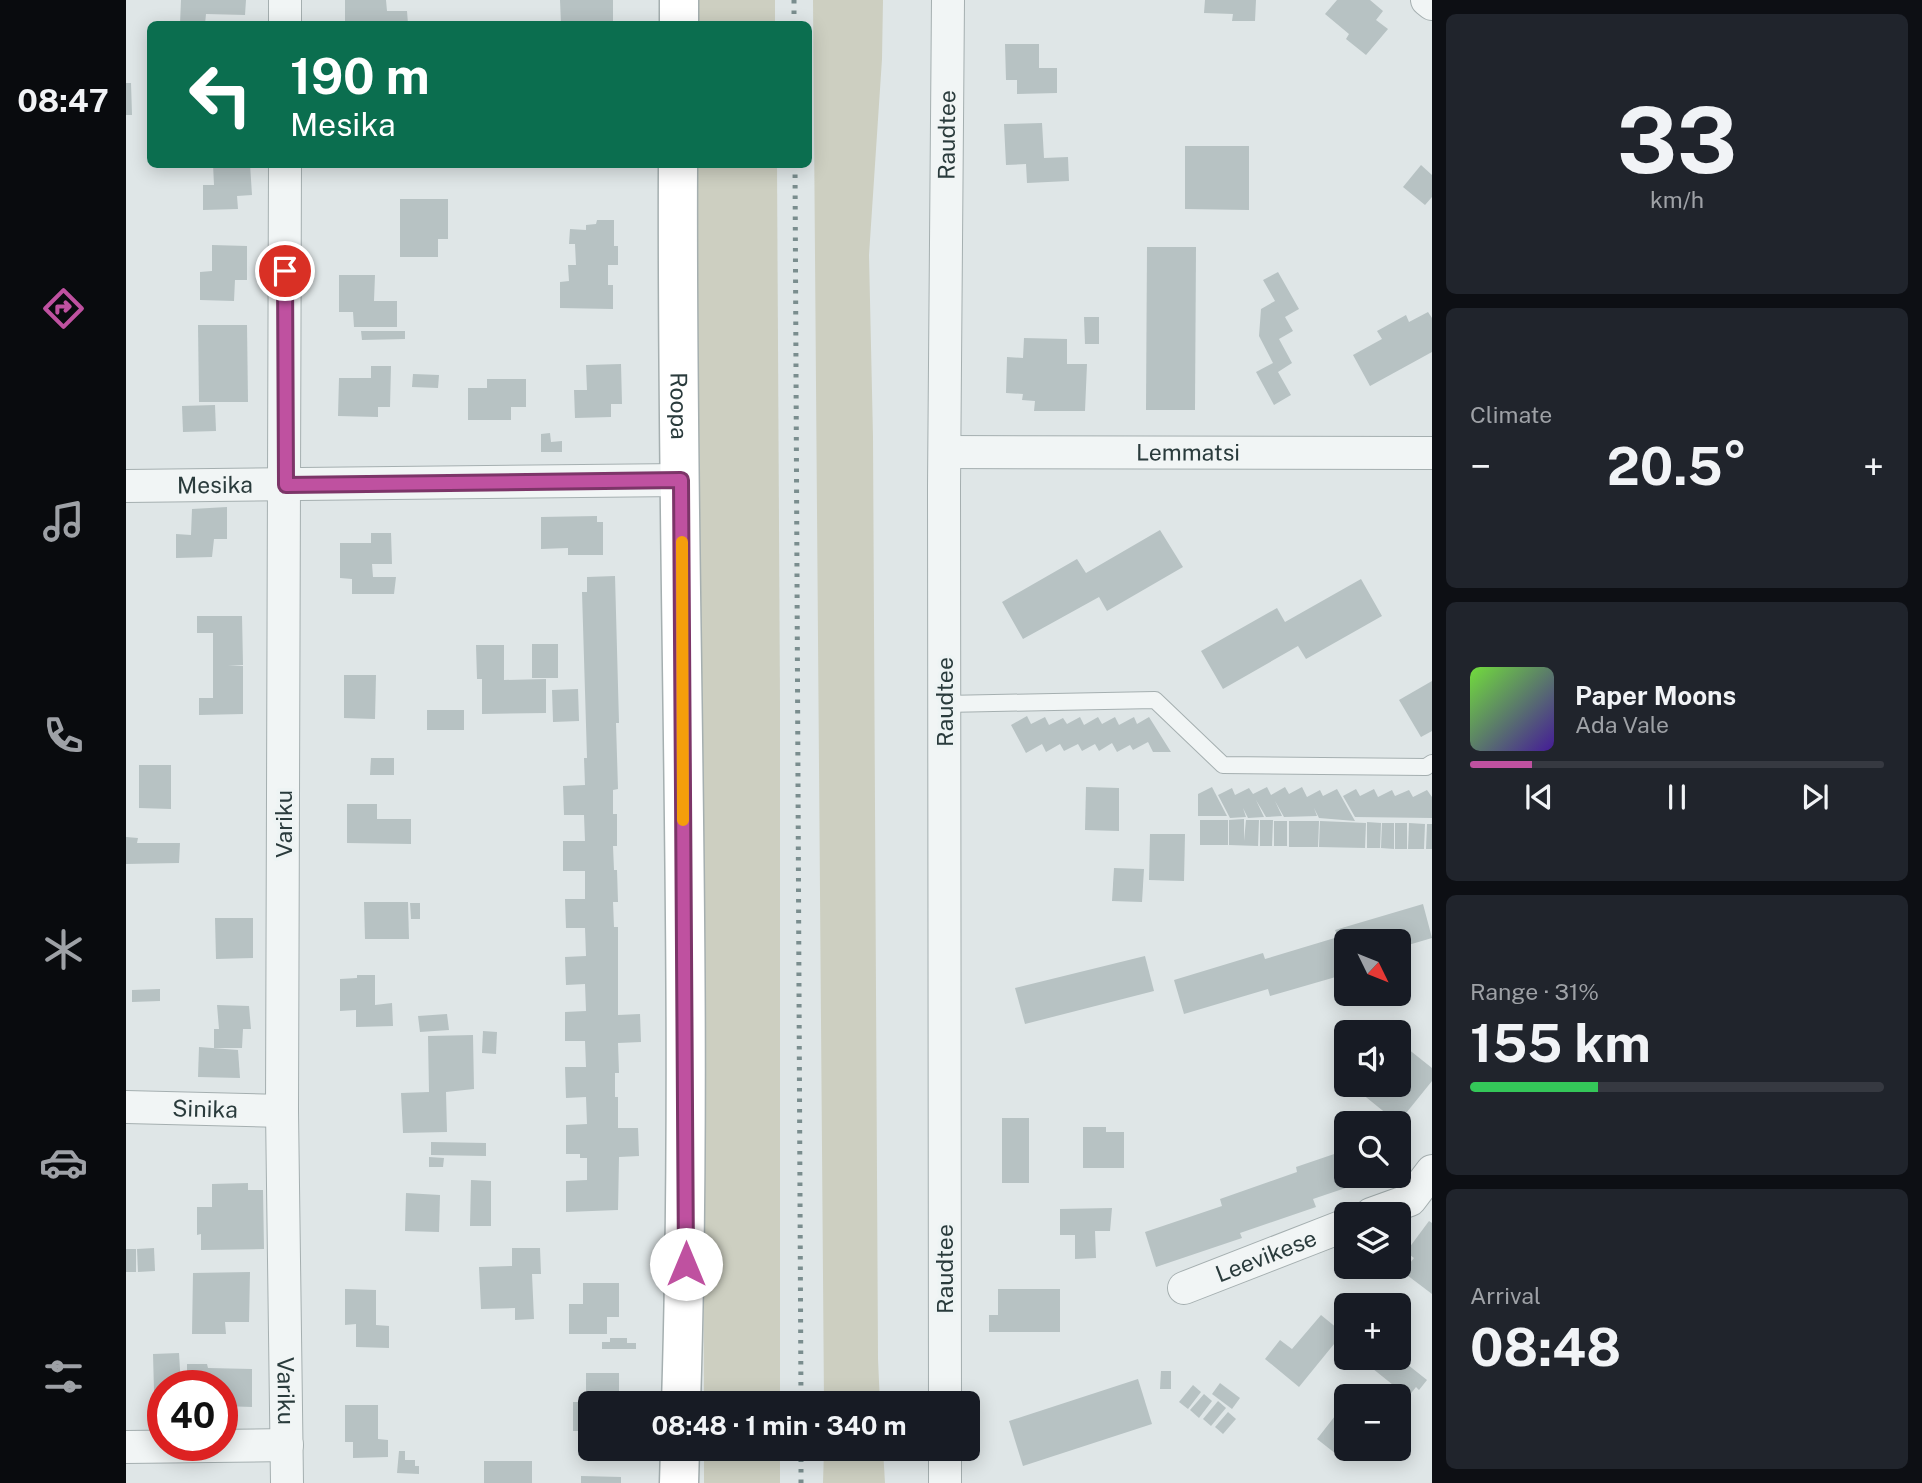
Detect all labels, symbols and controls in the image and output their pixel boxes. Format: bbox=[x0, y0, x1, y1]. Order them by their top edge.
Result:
text: 190 m bbox=[290, 47, 430, 105]
icon: left bbox=[175, 49, 266, 140]
text: 08:47 bbox=[17, 82, 109, 119]
text: 33 bbox=[1617, 87, 1737, 193]
street label: Raudtee bbox=[933, 90, 960, 180]
text: Mesika bbox=[290, 106, 396, 143]
text: km/h bbox=[1650, 186, 1704, 213]
pin bbox=[255, 241, 315, 301]
icon: arrive bbox=[266, 252, 304, 290]
icon: directions bbox=[39, 284, 88, 333]
street label: Roopa bbox=[665, 372, 693, 440]
text: Climate bbox=[1470, 401, 1552, 428]
text: 20.5° bbox=[1607, 436, 1747, 497]
street label: Lemmatsi bbox=[1136, 438, 1240, 466]
text: − bbox=[1470, 444, 1491, 489]
text: + bbox=[1863, 444, 1884, 489]
street label: Mesika bbox=[177, 471, 253, 498]
icon: music bbox=[39, 497, 88, 546]
street label: Raudtee bbox=[931, 657, 958, 747]
text: Paper Moons bbox=[1575, 680, 1736, 711]
icon: phone bbox=[39, 711, 88, 760]
text: Ada Vale bbox=[1575, 711, 1669, 738]
icon: previous bbox=[1520, 778, 1558, 816]
icon: pause bbox=[1658, 778, 1696, 816]
icon: next bbox=[1796, 778, 1834, 816]
street label: Variku bbox=[270, 790, 297, 858]
icon: climate bbox=[39, 925, 88, 974]
north arrow bbox=[1334, 929, 1410, 1006]
map controls bbox=[1334, 929, 1411, 1461]
text: Range · 31% bbox=[1470, 978, 1599, 1005]
text: 155 km bbox=[1470, 1013, 1651, 1074]
button: sound bbox=[1334, 1020, 1411, 1097]
street label: Sinika bbox=[172, 1094, 238, 1123]
button: search bbox=[1334, 1111, 1411, 1188]
icon: car bbox=[39, 1138, 88, 1187]
button: layers bbox=[1334, 1202, 1411, 1279]
street label: Raudtee bbox=[931, 1224, 958, 1314]
street label: Leevikese bbox=[1211, 1224, 1320, 1287]
position arrow bbox=[649, 1227, 723, 1301]
text: Arrival bbox=[1470, 1282, 1541, 1309]
button: + bbox=[1334, 1293, 1411, 1370]
text: 08:48 bbox=[1470, 1317, 1621, 1378]
icon: filters bbox=[39, 1352, 88, 1401]
street label: Variku bbox=[272, 1357, 300, 1425]
speed limit sign: 40 bbox=[147, 1370, 238, 1461]
button: − bbox=[1334, 1384, 1411, 1461]
text: 08:48 · 1 min · 340 m bbox=[651, 1410, 907, 1441]

